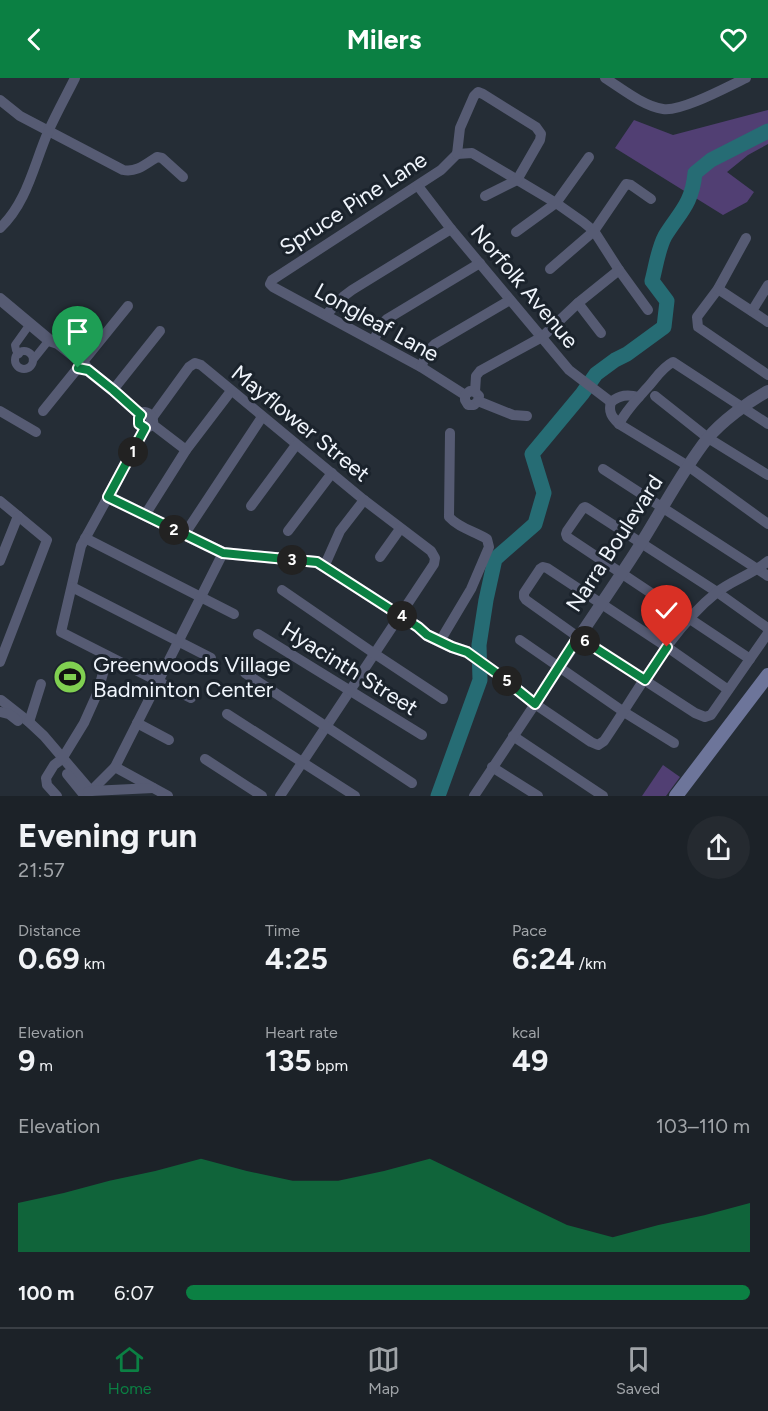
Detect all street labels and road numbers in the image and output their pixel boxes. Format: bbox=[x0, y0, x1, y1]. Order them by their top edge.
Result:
street label: Spruce Pine Lane bbox=[275, 146, 432, 261]
street label: Norfolk Avenue bbox=[465, 219, 584, 354]
street label: Longleaf Lane bbox=[310, 277, 444, 368]
street label: Mayflower Street bbox=[226, 359, 375, 487]
street label: Narra Boulevard bbox=[560, 470, 669, 617]
street label: Hyacinth Street bbox=[276, 616, 423, 721]

